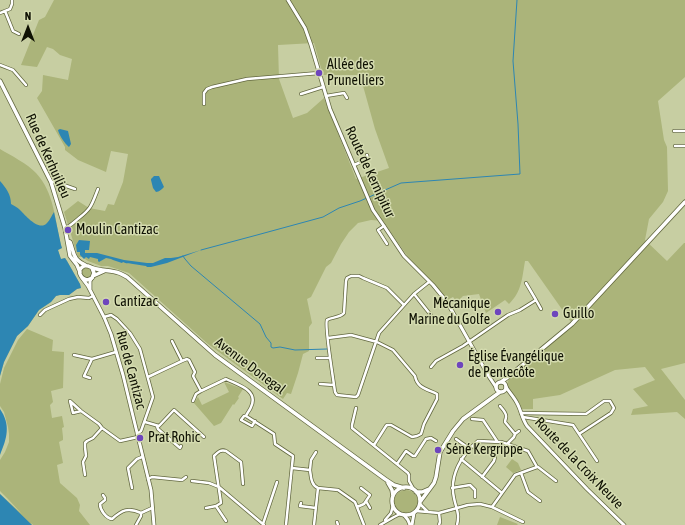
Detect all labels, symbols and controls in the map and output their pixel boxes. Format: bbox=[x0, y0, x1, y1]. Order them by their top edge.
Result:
north arrow bbox=[8, 8, 48, 48]
text: N bbox=[25, 10, 31, 22]
place label: Allée des Prunelliers bbox=[327, 57, 384, 90]
marker: Allée des Prunelliers bbox=[314, 68, 324, 78]
street label: Rue de Kerhuilieu bbox=[22, 111, 74, 201]
street label: Route de Kernipitur bbox=[341, 123, 399, 221]
place label: Moulin Cantizac bbox=[76, 222, 158, 238]
marker: Moulin Cantizac bbox=[63, 225, 73, 235]
place label: Cantizac bbox=[114, 294, 158, 310]
place label: Mécanique Marine du Golfe bbox=[408, 296, 490, 328]
marker: Cantizac bbox=[101, 297, 111, 307]
place label: Guillo bbox=[563, 306, 594, 322]
marker: Mécanique Marine du Golfe bbox=[493, 307, 503, 317]
marker: Guillo bbox=[550, 309, 560, 319]
street label: Rue de Cantizac bbox=[112, 329, 150, 411]
street label: Avenue Donegal bbox=[211, 334, 289, 398]
place label: Église Évangélique de Pentecôte bbox=[468, 349, 564, 382]
marker: Église Évangélique de Pentecôte bbox=[455, 360, 465, 370]
street label: Route de la Croix Neuve bbox=[531, 414, 627, 512]
place label: Prat Rohic bbox=[148, 430, 200, 446]
marker: Prat Rohic bbox=[135, 433, 145, 443]
place label: Séné Kergrippe bbox=[446, 442, 523, 458]
marker: Séné Kergrippe bbox=[433, 445, 443, 455]

